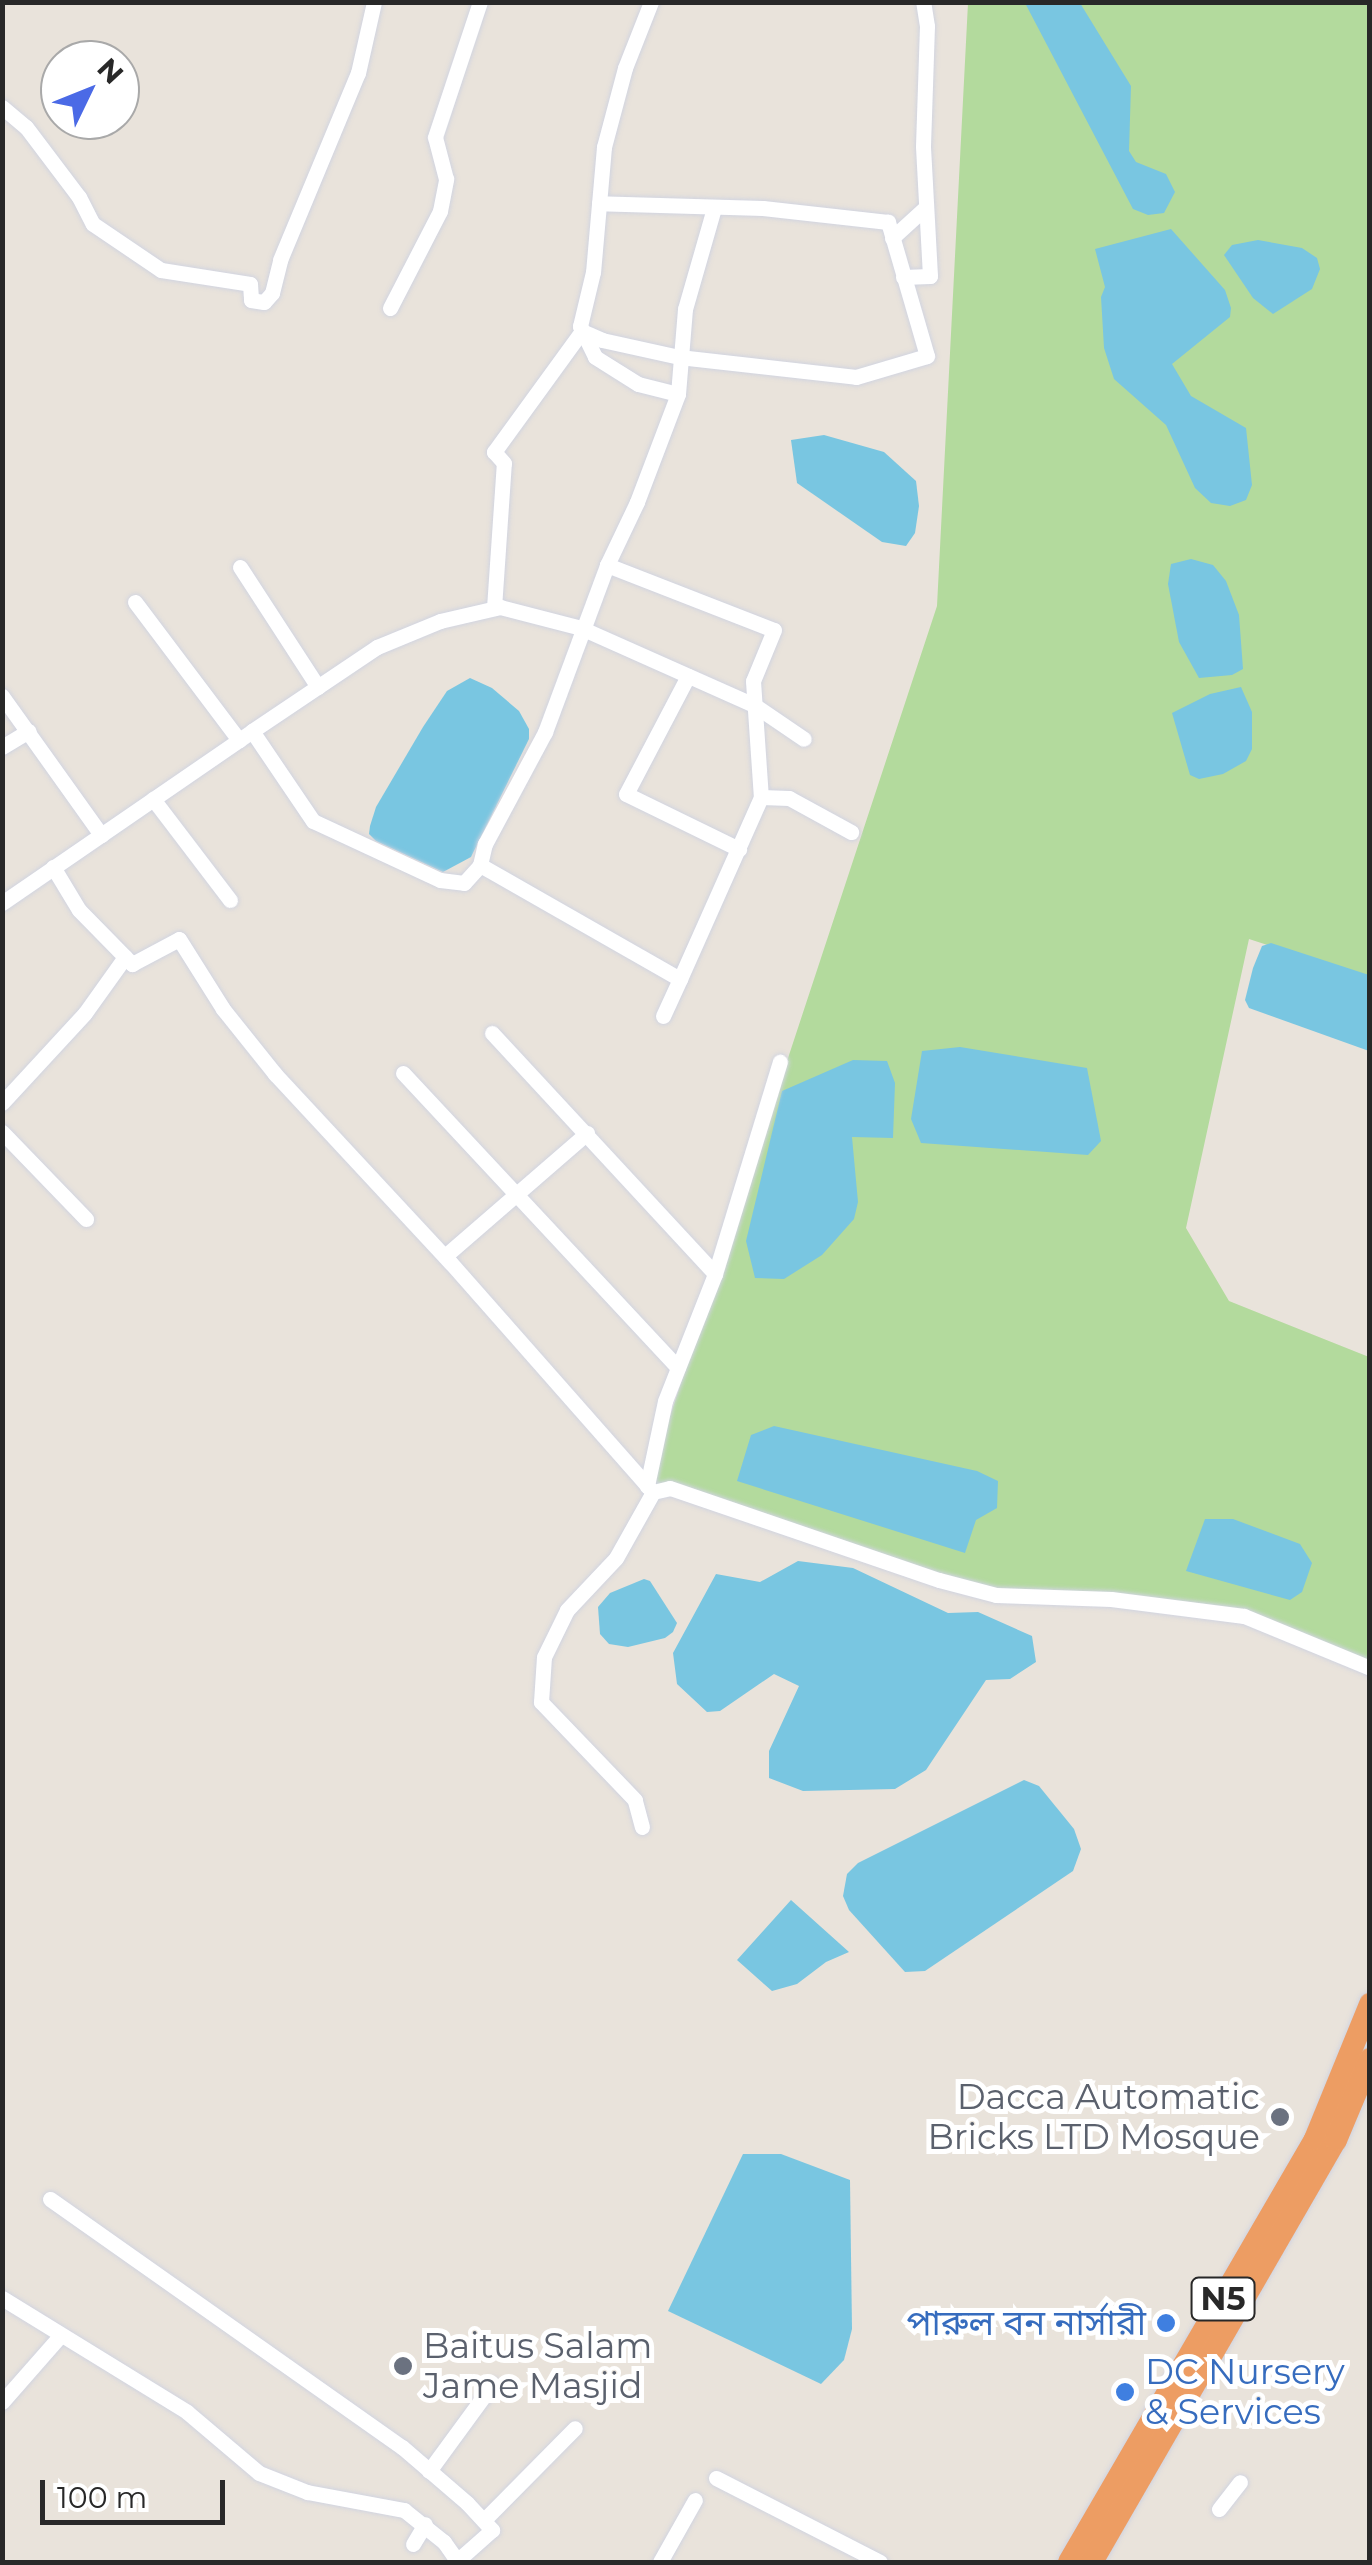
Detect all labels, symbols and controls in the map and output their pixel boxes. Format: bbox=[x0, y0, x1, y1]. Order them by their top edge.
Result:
north arrow bbox=[40, 40, 140, 140]
text: N bbox=[90, 51, 131, 91]
place label: Dacca Automatic Bricks LTD Mosque bbox=[927, 2076, 1260, 2158]
marker: Dacca Automatic Bricks LTD Mosque bbox=[1269, 2106, 1291, 2128]
road number: N5 bbox=[1190, 2272, 1256, 2326]
place label: পারুল বন নার্সারী bbox=[906, 2302, 1146, 2344]
marker: পারুল বন নার্সারী bbox=[1155, 2312, 1177, 2334]
place label: Baitus Salam Jame Masjid bbox=[423, 2325, 653, 2407]
place label: DC Nursery & Services bbox=[1145, 2351, 1345, 2433]
marker: Baitus Salam Jame Masjid bbox=[392, 2355, 414, 2377]
marker: DC Nursery & Services bbox=[1114, 2381, 1136, 2403]
scale bar bbox=[45, 2460, 230, 2522]
text: 100 m bbox=[57, 2479, 147, 2516]

